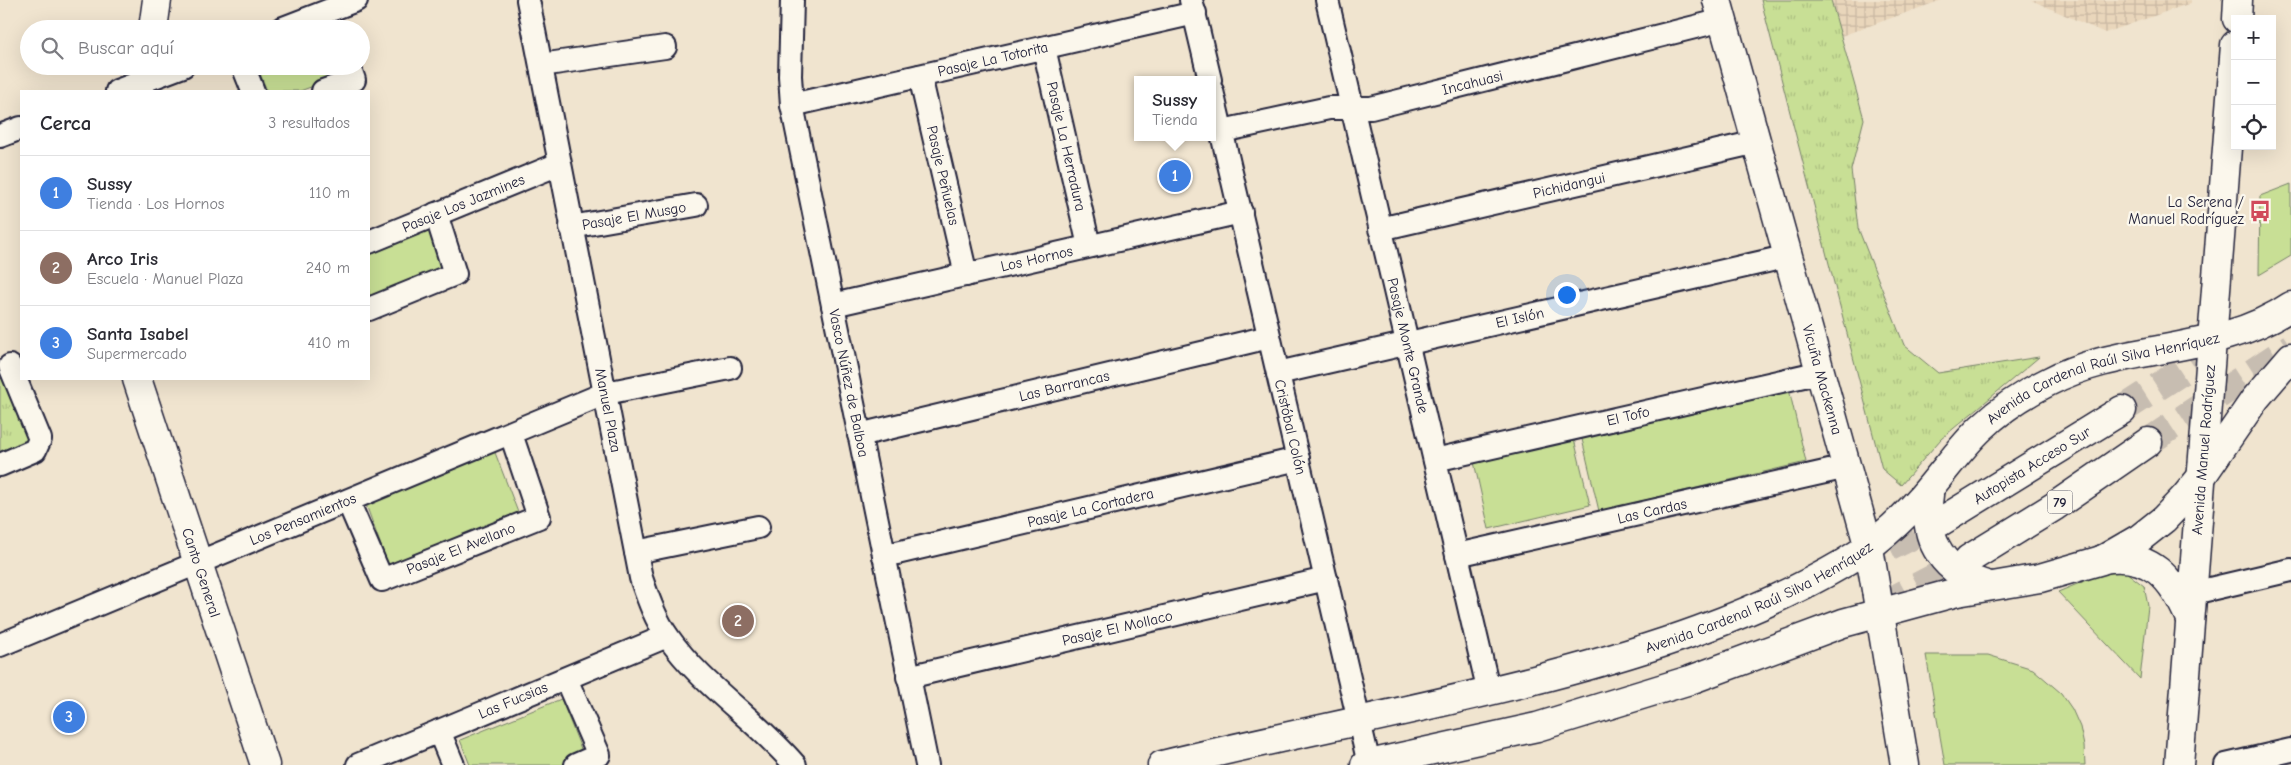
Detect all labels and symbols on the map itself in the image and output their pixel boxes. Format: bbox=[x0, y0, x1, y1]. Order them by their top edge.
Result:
street label: Pasaje La Totorita bbox=[936, 38, 1050, 80]
street label: Incahuasi bbox=[1440, 66, 1505, 99]
street label: Pasaje La Herradura bbox=[1043, 80, 1090, 213]
street label: Pasaje Peñuelas bbox=[923, 124, 963, 227]
pin: 1 bbox=[1159, 157, 1191, 195]
street label: Pichidangui bbox=[1531, 168, 1607, 202]
street label: Pasaje Los Jazmines bbox=[399, 170, 527, 236]
place label: La Serena / Manuel Rodríguez bbox=[2128, 193, 2244, 228]
street label: Pasaje El Musgo bbox=[581, 198, 687, 234]
bus stop icon: La Serena / Manuel Rodríguez bbox=[2247, 198, 2273, 224]
street label: Los Hornos bbox=[999, 242, 1075, 275]
street label: Pasaje Monte Grande bbox=[1383, 276, 1433, 416]
your location bbox=[1554, 282, 1580, 308]
street label: El Islón bbox=[1494, 303, 1546, 332]
street label: Vasco Núñez de Balboa bbox=[825, 307, 873, 459]
street label: Vicuña Mackenna bbox=[1798, 322, 1846, 437]
street label: Avenida Cardenal Raúl Silva Henríquez bbox=[1983, 329, 2222, 428]
street label: Avenida Manuel Rodríguez bbox=[2188, 364, 2219, 536]
street label: Las Barrancas bbox=[1017, 366, 1111, 405]
street label: Manuel Plaza bbox=[591, 367, 625, 454]
street label: Cristóbal Colón bbox=[1271, 377, 1310, 476]
street label: El Tofo bbox=[1605, 402, 1651, 430]
street label: Autopista Acceso Sur bbox=[1970, 423, 2094, 508]
street label: Pasaje La Cortadera bbox=[1025, 484, 1155, 531]
street label: Los Pensamientos bbox=[247, 489, 359, 549]
road number: 79 bbox=[2048, 491, 2072, 514]
street label: Las Cardas bbox=[1616, 494, 1689, 528]
street label: Pasaje El Avellano bbox=[404, 518, 518, 578]
street label: Canto General bbox=[178, 526, 224, 620]
street label: Avenida Cardenal Raúl Silva Henríquez bbox=[1643, 538, 1877, 657]
pin: 2 bbox=[722, 602, 754, 640]
street label: Pasaje El Mollaco bbox=[1060, 606, 1174, 650]
street label: Las Fucsias bbox=[476, 678, 550, 723]
pin: 3 bbox=[53, 698, 85, 736]

